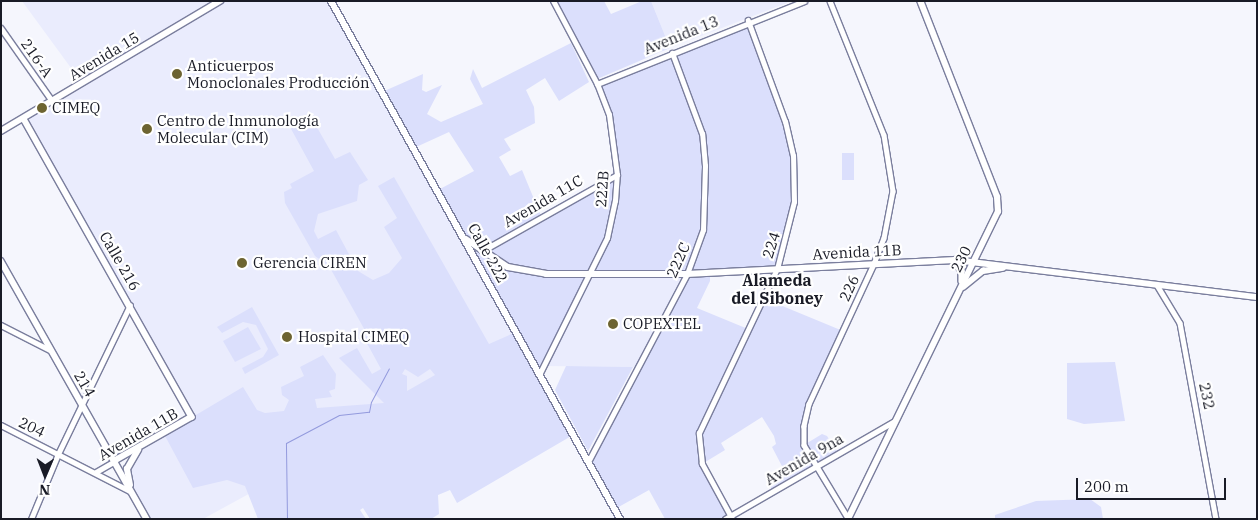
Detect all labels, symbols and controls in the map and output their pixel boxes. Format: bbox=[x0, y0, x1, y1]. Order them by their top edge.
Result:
street label: Avenida 13 bbox=[641, 12, 721, 58]
street label: Avenida 15 bbox=[66, 28, 142, 84]
street label: 216-A bbox=[17, 35, 57, 81]
place label: Anticuerpos Monoclonales Producción bbox=[187, 56, 370, 91]
marker: Anticuerpos Monoclonales Producción bbox=[171, 68, 183, 80]
place label: CIMEQ bbox=[52, 99, 100, 117]
marker: CIMEQ bbox=[36, 102, 48, 114]
place label: Centro de Inmunología Molecular (CIM) bbox=[157, 111, 319, 146]
marker: Centro de Inmunología Molecular (CIM) bbox=[141, 123, 153, 135]
street label: 222B bbox=[592, 170, 612, 208]
street label: Avenida 11C bbox=[500, 171, 586, 231]
street label: Calle 222 bbox=[464, 220, 512, 286]
street label: Calle 216 bbox=[96, 228, 144, 294]
street label: 224 bbox=[758, 229, 784, 261]
street label: 222C bbox=[662, 240, 694, 280]
street label: Avenida 11B bbox=[812, 241, 902, 263]
street label: 230 bbox=[947, 243, 975, 275]
place label: Gerencia CIREN bbox=[253, 254, 367, 272]
marker: Gerencia CIREN bbox=[235, 256, 249, 270]
district label: Alameda del Siboney bbox=[731, 270, 823, 308]
street label: 226 bbox=[835, 272, 863, 304]
place label: COPEXTEL bbox=[623, 315, 701, 333]
marker: COPEXTEL bbox=[607, 318, 619, 330]
place label: Hospital CIMEQ bbox=[298, 328, 409, 346]
marker: Hospital CIMEQ bbox=[280, 330, 294, 344]
street label: 214 bbox=[70, 368, 100, 400]
street label: 232 bbox=[1195, 381, 1219, 411]
street label: Avenida 11B bbox=[95, 404, 181, 464]
street label: 204 bbox=[16, 413, 48, 441]
street label: Avenida 9na bbox=[762, 429, 846, 489]
north arrow bbox=[20, 450, 70, 500]
scale bar bbox=[1078, 468, 1228, 500]
text: 200 m bbox=[1084, 477, 1129, 496]
text: N bbox=[39, 481, 50, 499]

